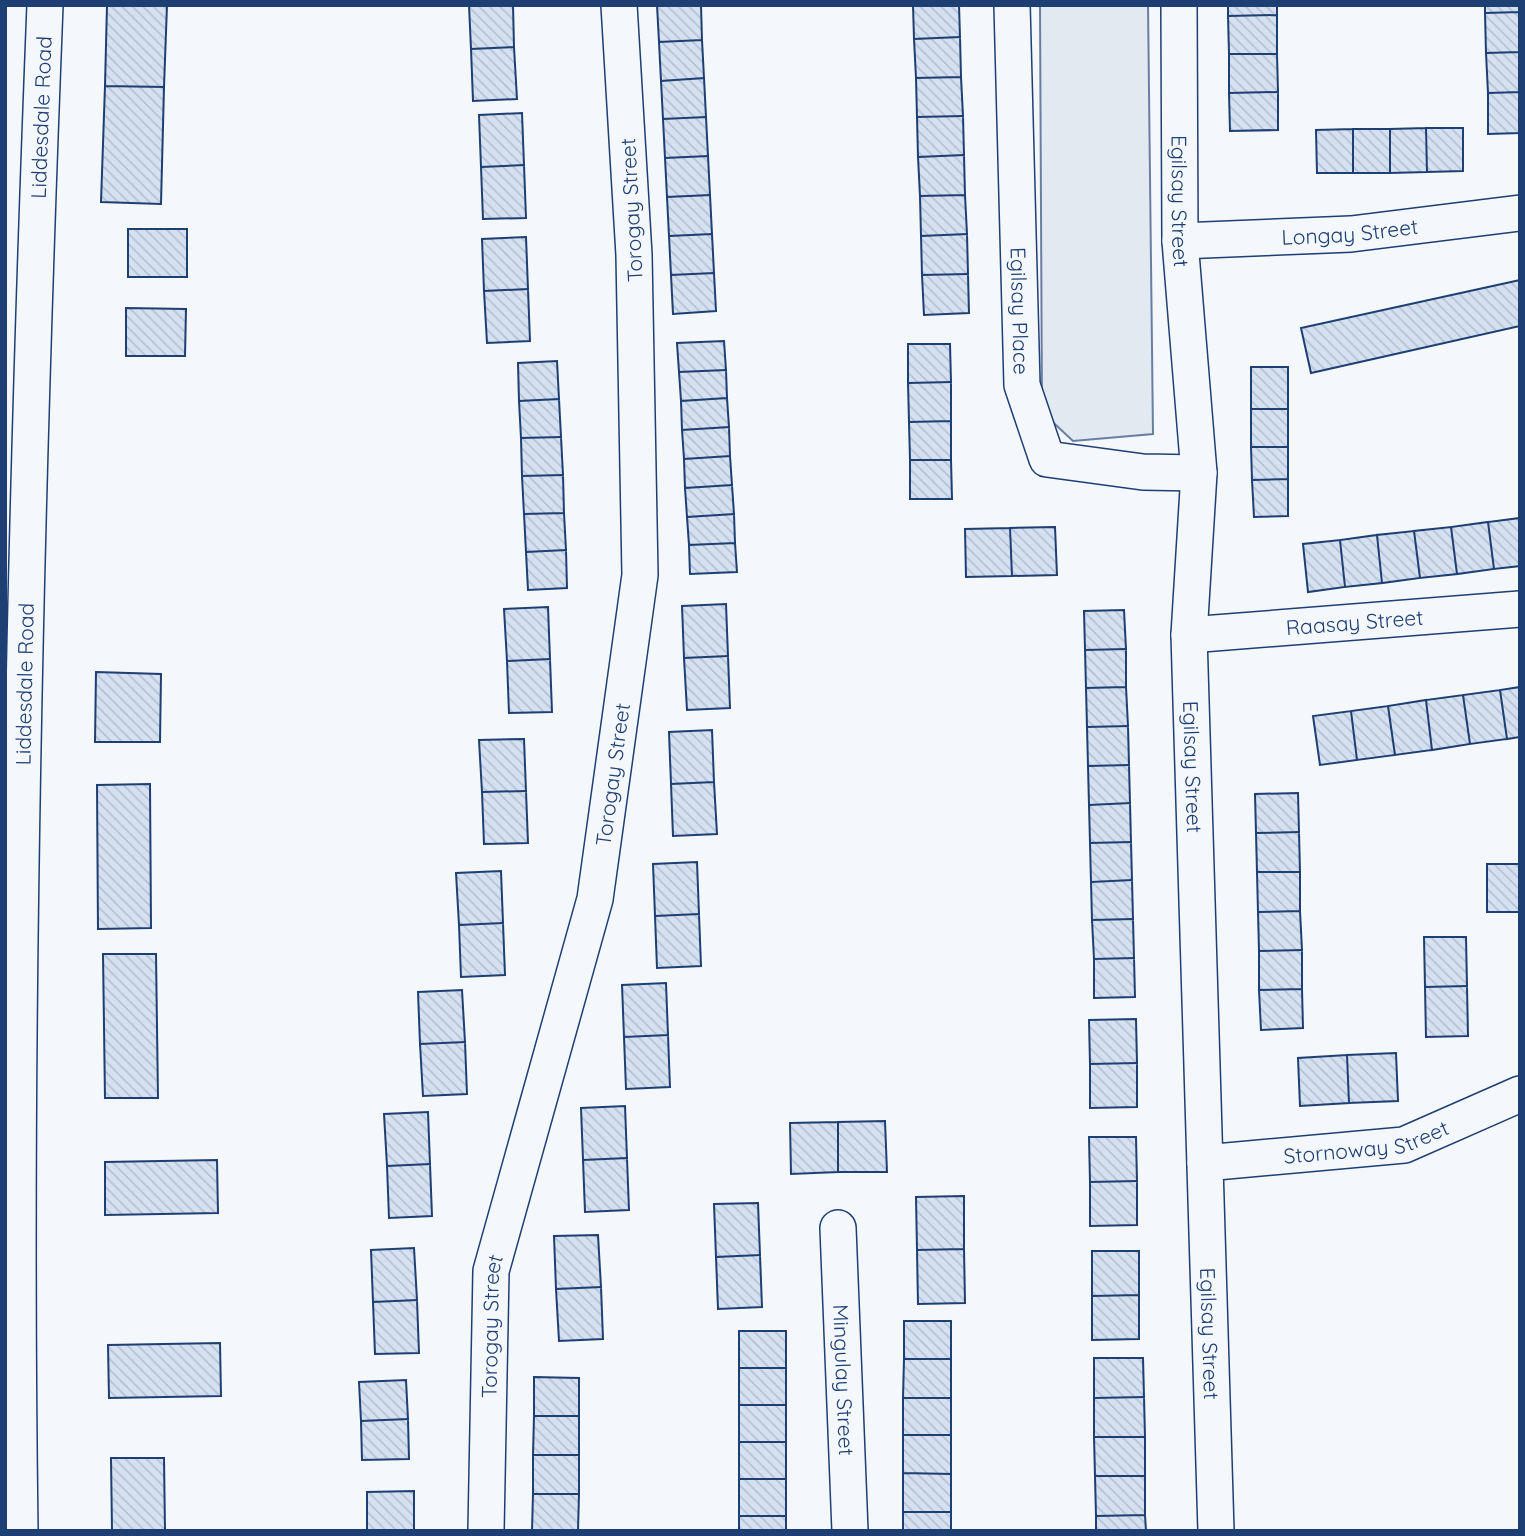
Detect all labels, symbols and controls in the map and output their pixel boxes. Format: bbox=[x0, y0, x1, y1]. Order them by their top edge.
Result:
street label: Liddesdale Road bbox=[25, 35, 57, 199]
street label: Egilsay Street bbox=[1167, 135, 1195, 268]
street label: Torogay Street bbox=[614, 137, 648, 283]
street label: Longay Street bbox=[1281, 213, 1419, 250]
street label: Egilsay Place bbox=[1005, 247, 1035, 375]
street label: Liddesdale Road bbox=[9, 602, 39, 766]
street label: Raasay Street bbox=[1285, 604, 1424, 640]
street label: Egilsay Street bbox=[1178, 700, 1208, 833]
street label: Torogay Street bbox=[590, 701, 635, 848]
street label: Stornoway Street bbox=[1282, 1114, 1453, 1169]
street label: Torogay Street bbox=[476, 1251, 508, 1398]
street label: Egilsay Street bbox=[1195, 1267, 1225, 1400]
street label: Mingulay Street bbox=[828, 1304, 860, 1456]

